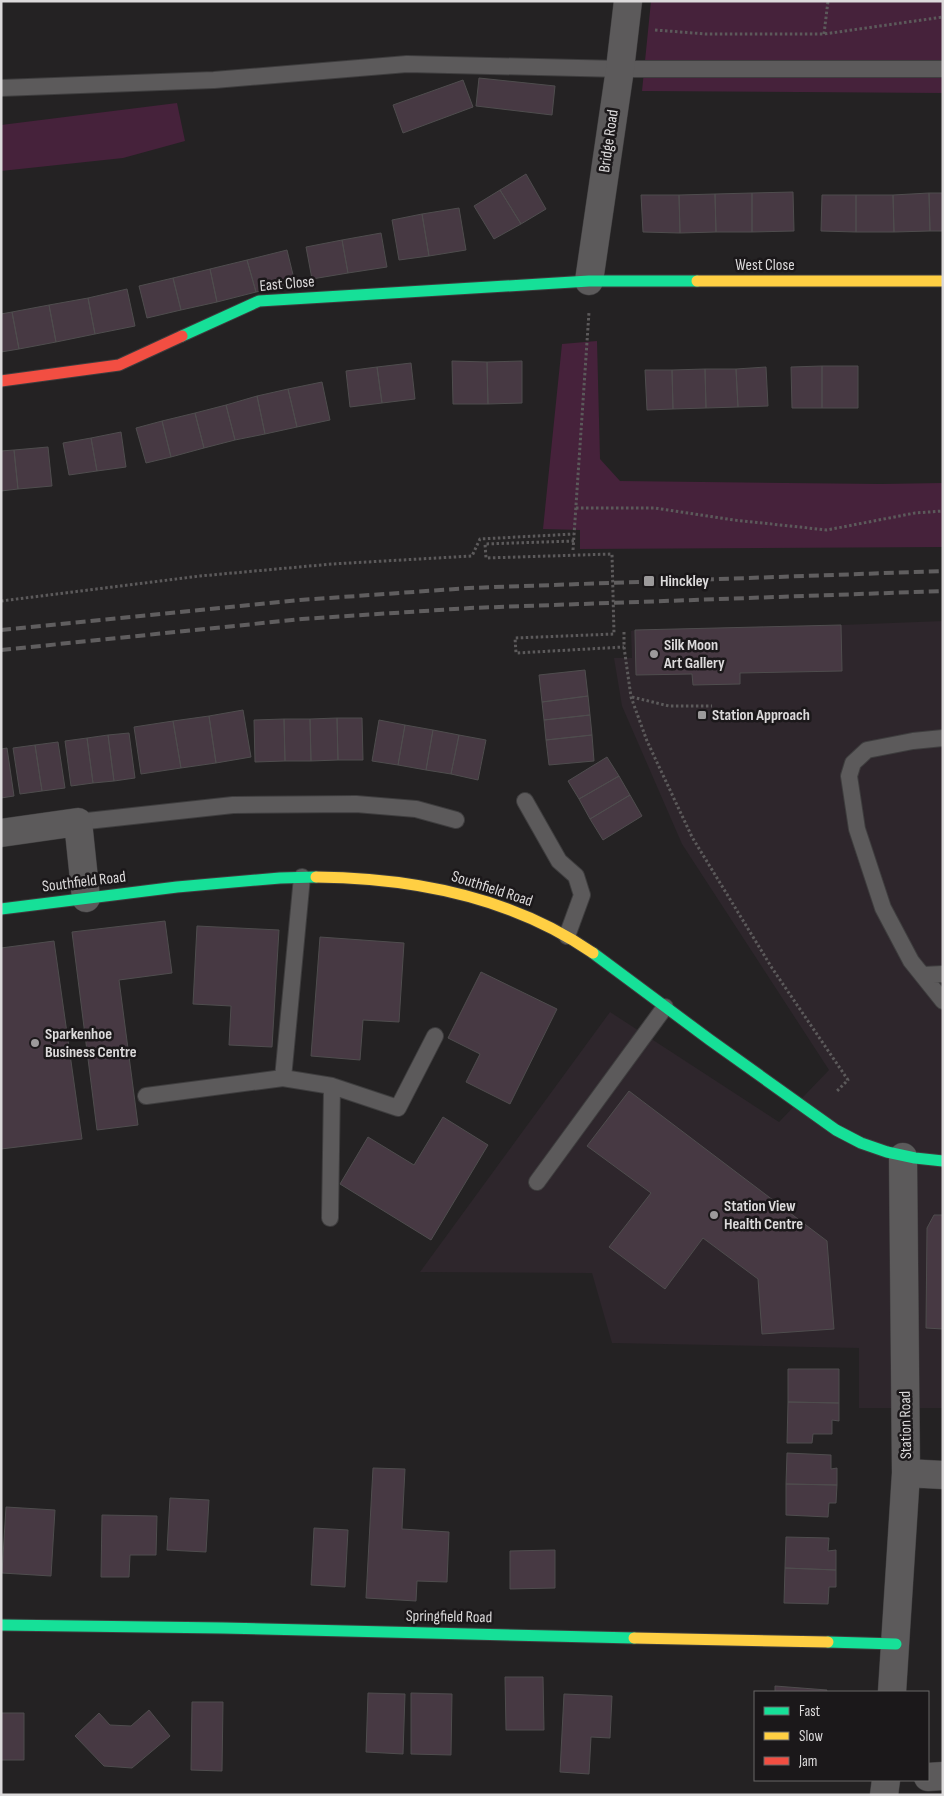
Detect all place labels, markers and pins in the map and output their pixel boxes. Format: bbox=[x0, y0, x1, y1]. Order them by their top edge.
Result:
place label: Hinckley bbox=[660, 572, 709, 591]
marker: Hinckley bbox=[642, 574, 656, 588]
place label: Silk Moon Art Gallery bbox=[663, 636, 725, 673]
marker: Silk Moon Art Gallery bbox=[648, 648, 660, 660]
place label: Station Approach bbox=[712, 706, 810, 725]
marker: Station Approach bbox=[696, 709, 708, 721]
place label: Sparkenhoe Business Centre bbox=[45, 1025, 137, 1062]
marker: Sparkenhoe Business Centre bbox=[29, 1037, 41, 1049]
place label: Station View Health Centre bbox=[724, 1197, 803, 1234]
marker: Station View Health Centre bbox=[708, 1209, 720, 1221]

